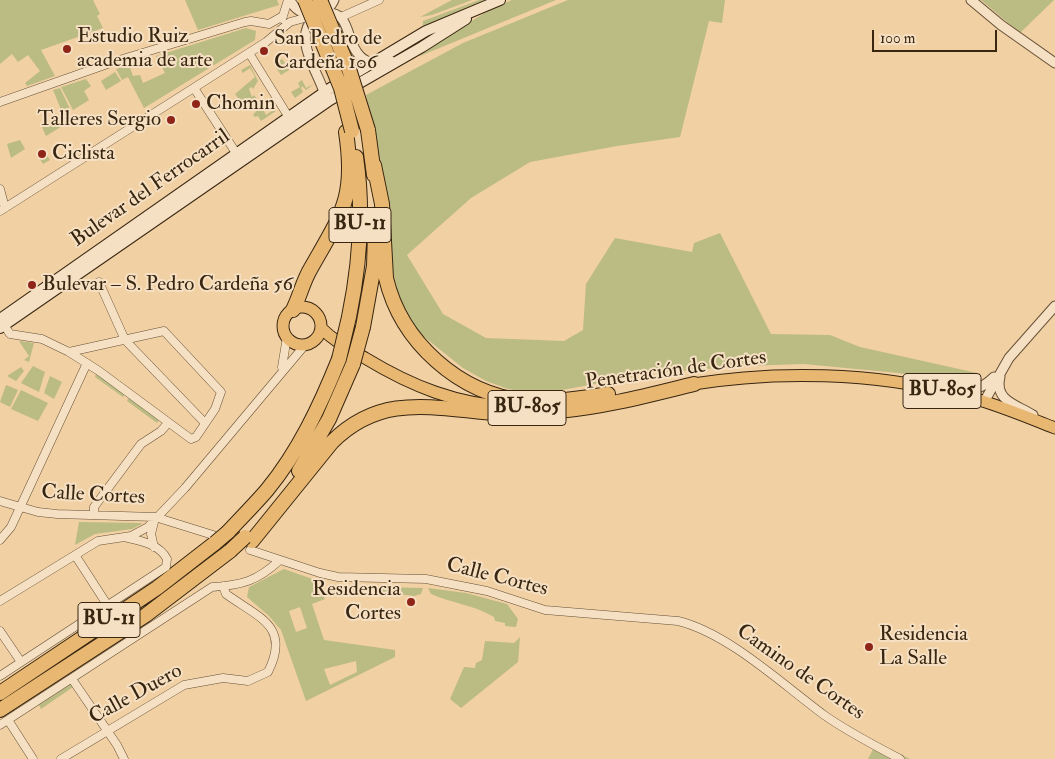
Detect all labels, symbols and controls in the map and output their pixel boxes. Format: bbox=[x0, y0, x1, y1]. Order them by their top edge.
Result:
scale bar bbox=[875, 20, 1000, 52]
place label: Estudio Ruiz academia de arte bbox=[77, 24, 212, 74]
place label: San Pedro de Cardeña 106 bbox=[274, 26, 382, 76]
text: 100 m bbox=[880, 29, 915, 48]
marker: Estudio Ruiz academia de arte bbox=[61, 43, 73, 55]
marker: San Pedro de Cardeña 106 bbox=[258, 45, 270, 57]
place label: Chomin bbox=[206, 91, 275, 117]
marker: Chomin bbox=[190, 98, 202, 110]
place label: Talleres Sergio bbox=[37, 107, 161, 133]
marker: Talleres Sergio bbox=[165, 114, 177, 126]
street label: Bulevar del Ferrocarril bbox=[67, 125, 235, 253]
place label: Ciclista bbox=[52, 141, 115, 167]
marker: Ciclista bbox=[36, 148, 48, 160]
road number: BU-11 bbox=[329, 208, 391, 242]
place label: Bulevar – S. Pedro Cardeña 56 bbox=[42, 272, 293, 298]
marker: Bulevar – S. Pedro Cardeña 56 bbox=[26, 279, 38, 291]
street label: Penetración de Cortes bbox=[584, 346, 768, 396]
road number: BU-805 bbox=[903, 374, 981, 408]
road number: BU-805 bbox=[488, 390, 566, 426]
street label: Calle Cortes bbox=[40, 481, 146, 511]
street label: Calle Cortes bbox=[444, 553, 550, 603]
place label: Residencia Cortes bbox=[312, 577, 401, 627]
marker: Residencia Cortes bbox=[405, 596, 417, 608]
road number: BU-11 bbox=[78, 602, 140, 638]
street label: Camino de Cortes bbox=[731, 619, 869, 727]
place label: Residencia La Salle bbox=[879, 622, 968, 672]
marker: Residencia La Salle bbox=[863, 641, 875, 653]
street label: Calle Duero bbox=[85, 659, 187, 731]

